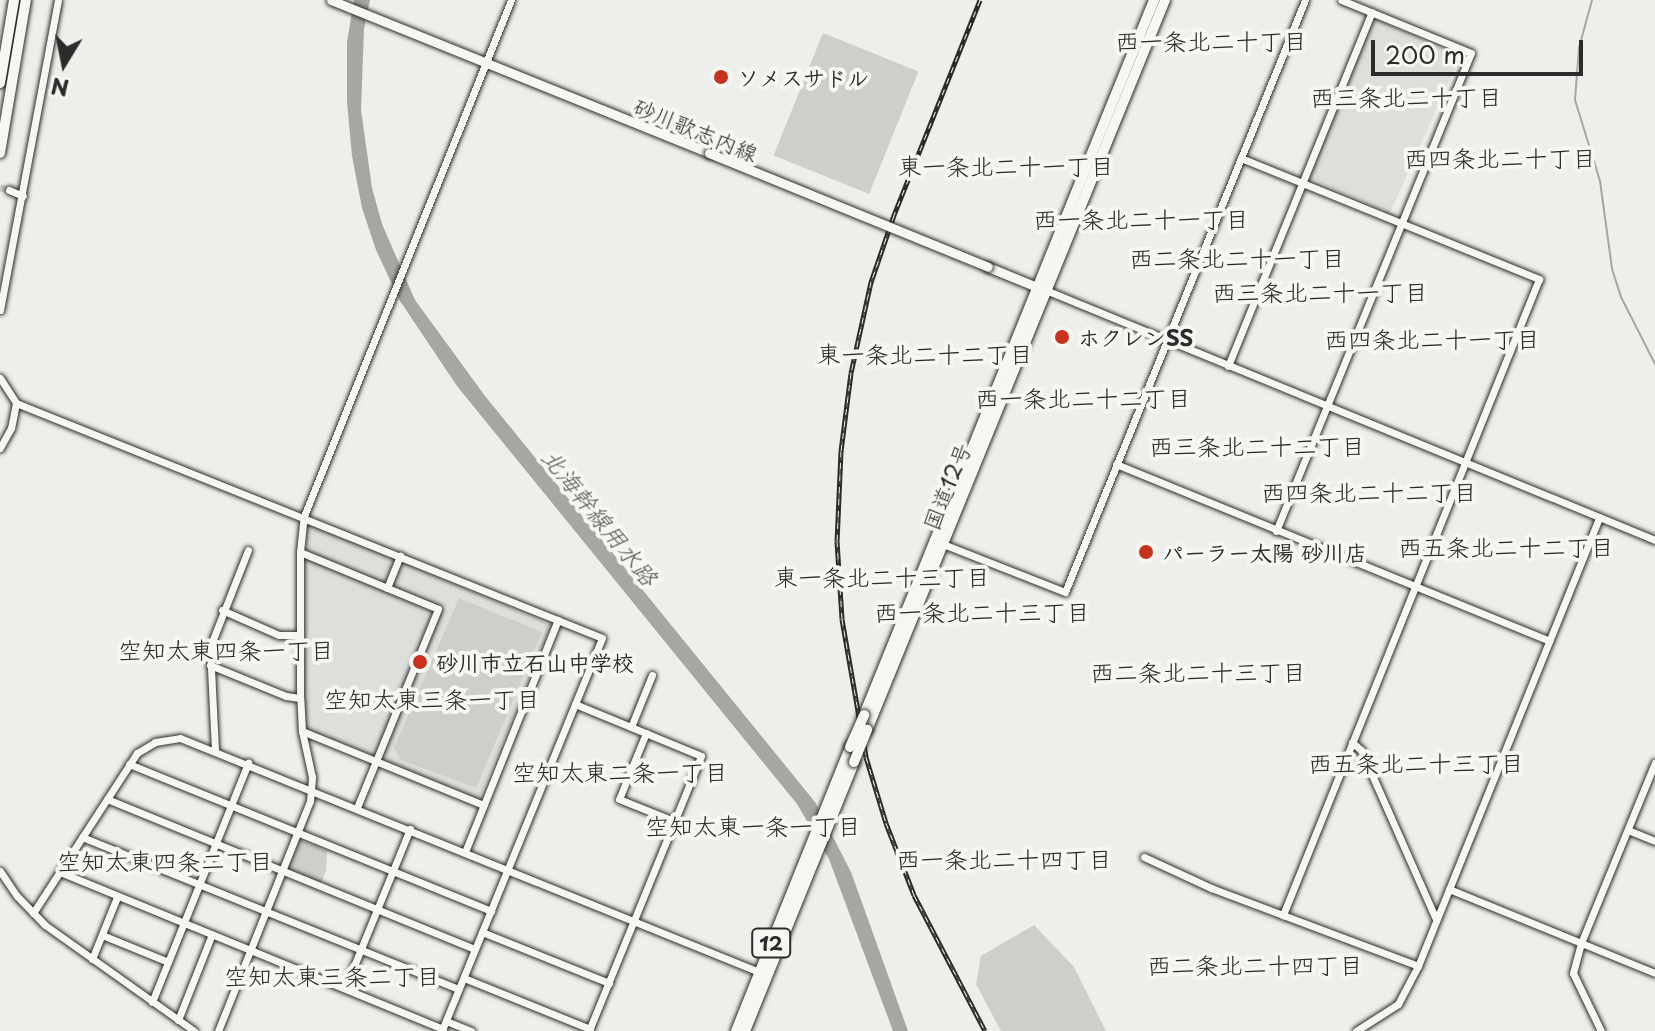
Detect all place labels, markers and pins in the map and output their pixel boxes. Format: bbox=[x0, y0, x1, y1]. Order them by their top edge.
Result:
place label: ソメスサドル bbox=[737, 64, 869, 90]
marker: ソメスサドル bbox=[712, 68, 730, 86]
place label: ホクレンSS bbox=[1078, 324, 1193, 350]
marker: ホクレンSS bbox=[1053, 328, 1071, 346]
place label: パーラー太陽 砂川店 bbox=[1162, 539, 1367, 565]
marker: パーラー太陽 砂川店 bbox=[1137, 543, 1155, 561]
place label: 砂川市立石山中学校 bbox=[436, 649, 634, 675]
marker: 砂川市立石山中学校 bbox=[411, 653, 429, 671]

